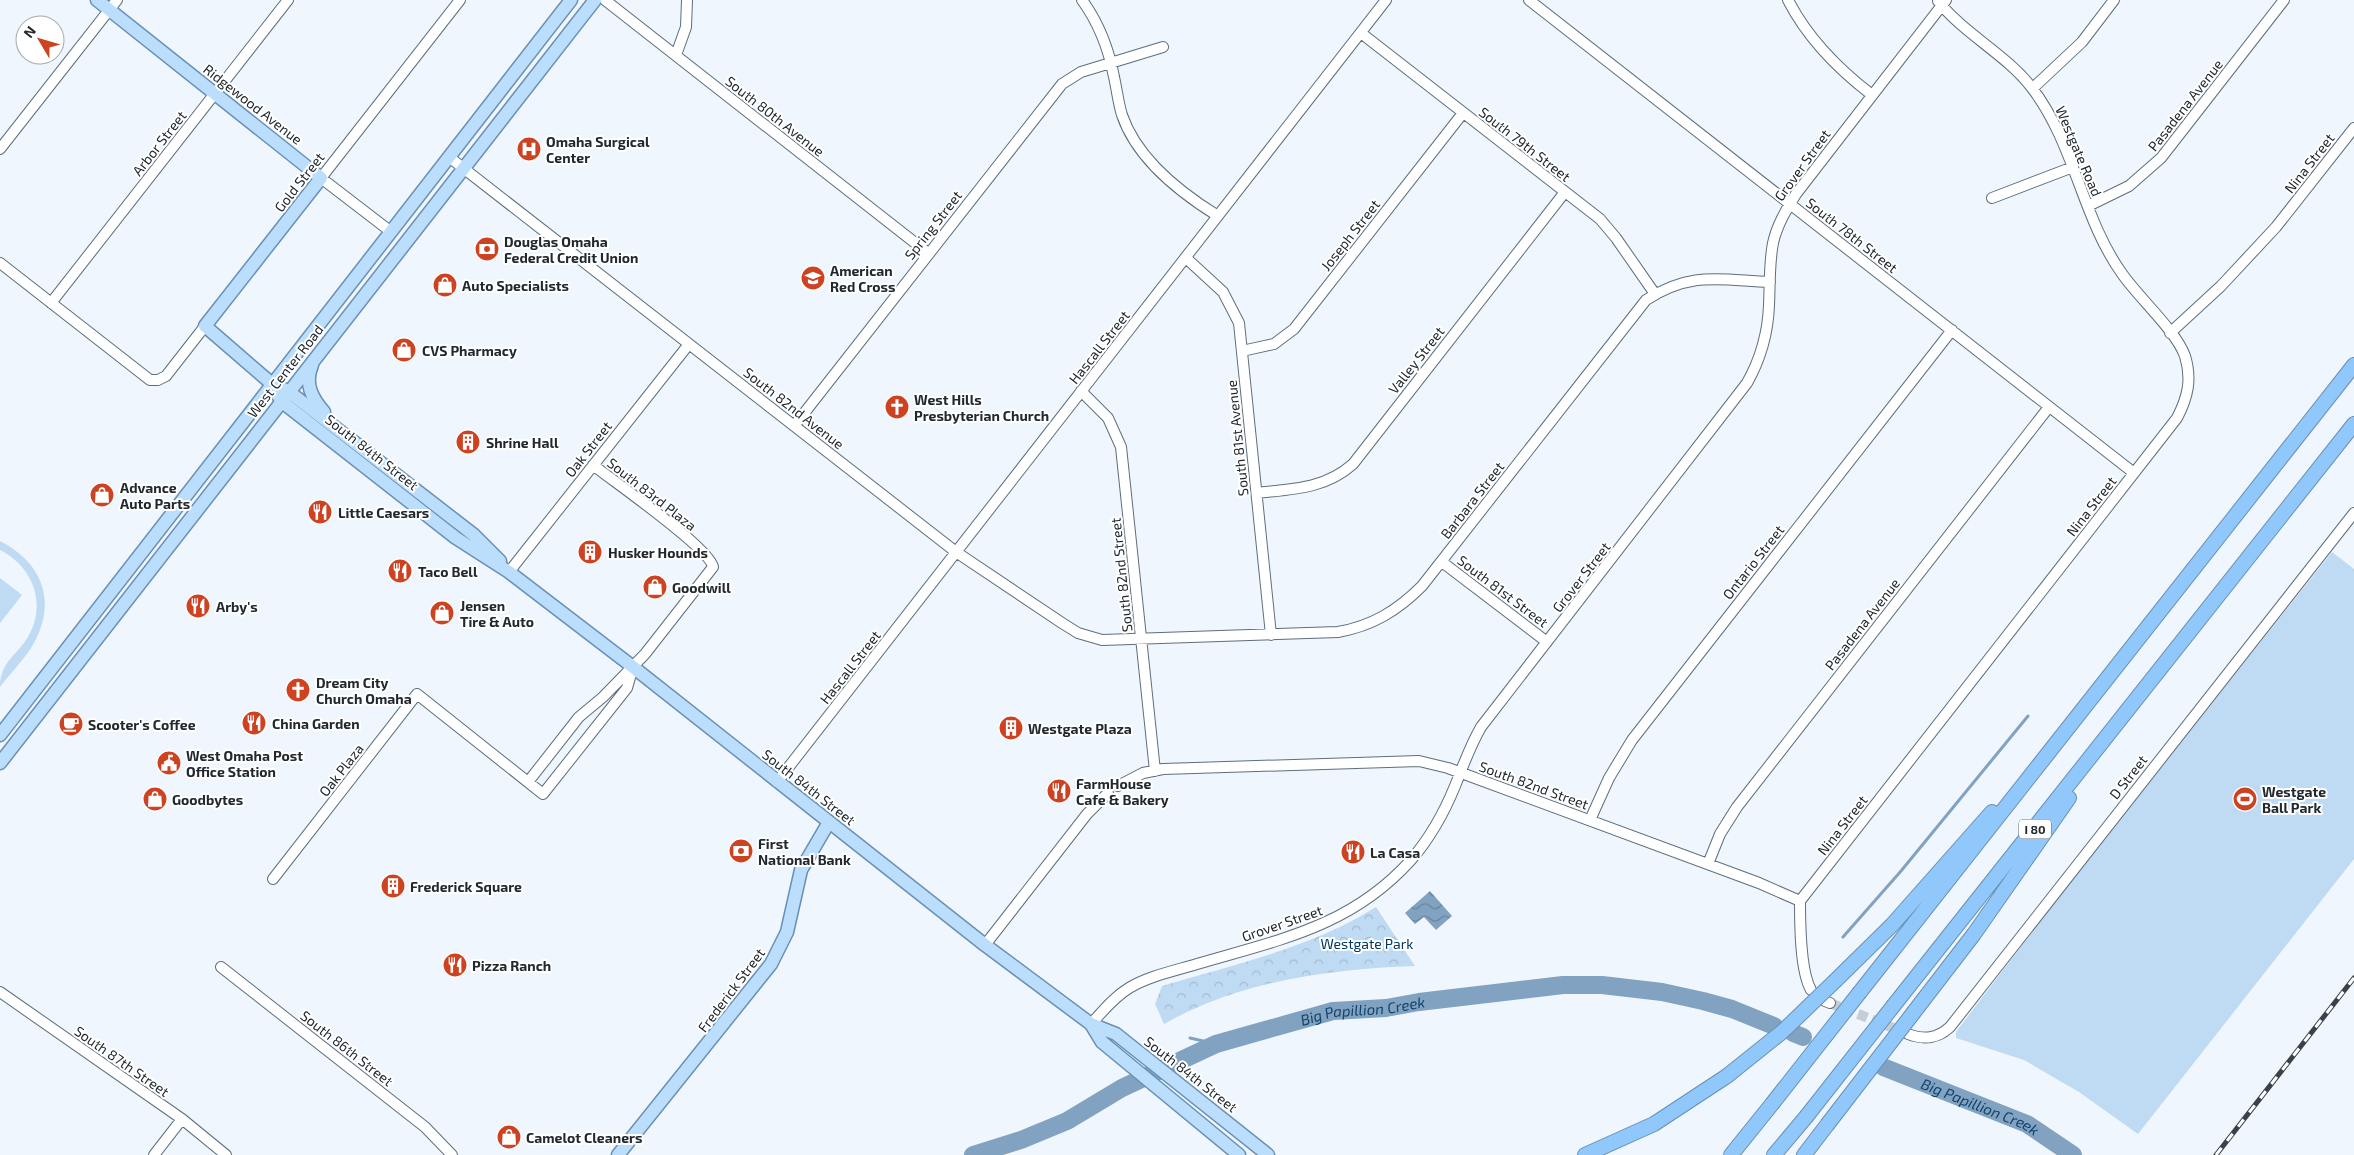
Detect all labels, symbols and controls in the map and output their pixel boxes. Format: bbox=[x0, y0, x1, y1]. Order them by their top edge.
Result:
north arrow bbox=[15, 15, 65, 65]
text: N bbox=[20, 22, 39, 41]
street label: Pasadena Avenue bbox=[2144, 56, 2226, 154]
street label: Ridgewood Avenue bbox=[200, 60, 306, 148]
street label: South 80th Avenue bbox=[722, 72, 828, 160]
street label: South 79th Street bbox=[1476, 103, 1574, 185]
street label: Westgate Road bbox=[2052, 103, 2106, 199]
street label: Arbor Street bbox=[128, 107, 190, 179]
street label: Grover Street bbox=[1770, 126, 1834, 204]
street label: Nina Street bbox=[2280, 130, 2338, 196]
place label: Omaha Surgical Center bbox=[546, 133, 650, 166]
hospital icon: Omaha Surgical Center bbox=[516, 136, 542, 162]
street label: Gold Street bbox=[270, 149, 328, 215]
street label: Spring Street bbox=[901, 187, 965, 263]
street label: South 78th Street bbox=[1803, 194, 1901, 276]
street label: Joseph Street bbox=[1317, 196, 1383, 274]
place label: Douglas Omaha Federal Credit Union bbox=[504, 233, 638, 266]
bank icon: Douglas Omaha Federal Credit Union bbox=[474, 236, 500, 262]
place label: American Red Cross bbox=[830, 262, 895, 295]
school or university icon: American Red Cross bbox=[800, 265, 826, 291]
shop icon: Auto Specialists bbox=[432, 272, 458, 298]
place label: Auto Specialists bbox=[462, 277, 569, 294]
street label: Hascall Street bbox=[1065, 307, 1133, 387]
street label: West Center Road bbox=[243, 321, 327, 421]
street label: Valley Street bbox=[1384, 323, 1448, 397]
shop icon: CVS Pharmacy bbox=[391, 337, 417, 363]
place label: CVS Pharmacy bbox=[422, 342, 517, 359]
street label: South 82nd Avenue bbox=[740, 364, 848, 452]
street label: South 81st Avenue bbox=[1222, 379, 1252, 497]
place label: West Hills Presbyterian Church bbox=[914, 391, 1049, 424]
church icon: West Hills Presbyterian Church bbox=[884, 394, 910, 420]
street label: South 84th Street bbox=[322, 411, 422, 493]
street label: Oak Street bbox=[561, 418, 615, 480]
building icon: Shrine Hall bbox=[455, 429, 481, 455]
place label: Shrine Hall bbox=[486, 434, 559, 451]
street label: South 83rd Plaza bbox=[604, 454, 700, 534]
street label: Barbara Street bbox=[1437, 458, 1507, 542]
street label: Nina Street bbox=[2062, 473, 2120, 539]
place label: Advance Auto Parts bbox=[120, 479, 190, 512]
shop icon: Advance Auto Parts bbox=[89, 482, 115, 508]
restaurant icon: Little Caesars bbox=[307, 499, 333, 525]
place label: Little Caesars bbox=[338, 504, 429, 521]
street label: South 82nd Street bbox=[1107, 517, 1135, 633]
street label: Ontario Street bbox=[1719, 521, 1787, 603]
building icon: Husker Hounds bbox=[577, 539, 603, 565]
street label: Grover Street bbox=[1548, 539, 1614, 615]
place label: Husker Hounds bbox=[608, 544, 708, 561]
street label: South 81st Street bbox=[1454, 551, 1552, 631]
restaurant icon: Taco Bell bbox=[387, 558, 413, 584]
place label: Taco Bell bbox=[418, 563, 478, 580]
shop icon: Goodwill bbox=[642, 574, 668, 600]
street label: Pasadena Avenue bbox=[1821, 575, 1903, 673]
place label: Goodwill bbox=[672, 579, 731, 596]
restaurant icon: Arby's bbox=[185, 593, 211, 619]
place label: Jensen Tire & Auto bbox=[460, 597, 534, 630]
place label: Arby's bbox=[216, 598, 258, 615]
shop icon: Jensen Tire & Auto bbox=[429, 600, 455, 626]
street label: Hascall Street bbox=[816, 627, 884, 707]
place label: Dream City Church Omaha bbox=[316, 674, 412, 707]
church icon: Dream City Church Omaha bbox=[285, 677, 311, 703]
restaurant icon: China Garden bbox=[241, 710, 267, 736]
cafe icon: Scooter's Coffee bbox=[58, 711, 84, 737]
place label: China Garden bbox=[272, 715, 360, 732]
building icon: Westgate Plaza bbox=[998, 715, 1024, 741]
place label: Scooter's Coffee bbox=[88, 716, 196, 733]
place label: Westgate Plaza bbox=[1028, 720, 1132, 737]
street label: Oak Plaza bbox=[315, 740, 367, 800]
street label: South 84th Street bbox=[759, 746, 859, 828]
place label: West Omaha Post Office Station bbox=[186, 747, 303, 780]
public building icon: West Omaha Post Office Station bbox=[156, 750, 182, 776]
street label: D Street bbox=[2106, 752, 2150, 802]
street label: South 82nd Street bbox=[1477, 757, 1591, 813]
place label: FarmHouse Cafe & Bakery bbox=[1076, 775, 1169, 808]
restaurant icon: FarmHouse Cafe & Bakery bbox=[1046, 778, 1072, 804]
place label: Westgate Ball Park bbox=[2262, 783, 2326, 816]
shop icon: Goodbytes bbox=[142, 786, 168, 812]
sports icon: Westgate Ball Park bbox=[2232, 786, 2258, 812]
place label: Goodbytes bbox=[172, 791, 243, 808]
street label: Nina Street bbox=[1813, 792, 1871, 858]
road number: I 80 bbox=[2019, 820, 2051, 839]
place label: First National Bank bbox=[758, 835, 851, 868]
bank icon: First National Bank bbox=[728, 838, 754, 864]
restaurant icon: La Casa bbox=[1340, 839, 1366, 865]
place label: La Casa bbox=[1370, 844, 1420, 861]
building icon: Frederick Square bbox=[380, 873, 406, 899]
place label: Frederick Square bbox=[410, 878, 522, 895]
street label: Grover Street bbox=[1239, 901, 1325, 945]
park label: Westgate Park bbox=[1320, 935, 1414, 952]
street label: Frederick Street bbox=[694, 945, 768, 1035]
restaurant icon: Pizza Ranch bbox=[442, 952, 468, 978]
place label: Pizza Ranch bbox=[472, 957, 551, 974]
water label: Big Papillion Creek bbox=[1298, 992, 1426, 1029]
street label: South 86th Street bbox=[297, 1007, 397, 1089]
street label: South 87th Street bbox=[71, 1022, 173, 1100]
street label: South 84th Street bbox=[1141, 1033, 1241, 1115]
water label: Big Papillion Creek bbox=[1919, 1074, 2043, 1139]
shop icon: Camelot Cleaners bbox=[496, 1124, 522, 1150]
place label: Camelot Cleaners bbox=[526, 1129, 642, 1146]

